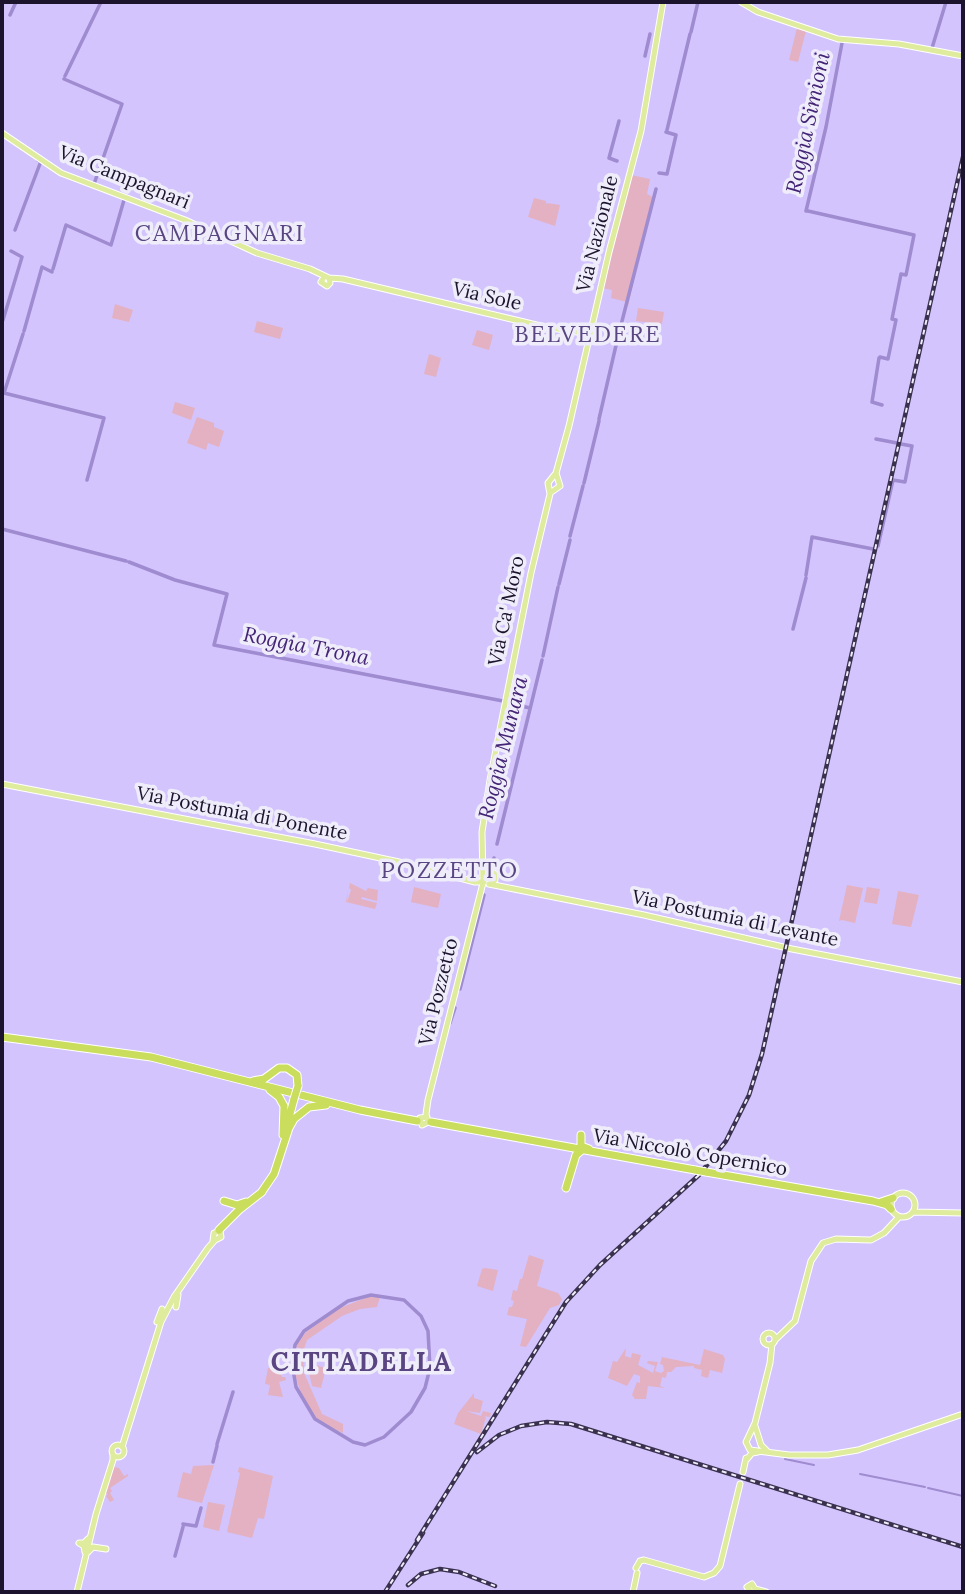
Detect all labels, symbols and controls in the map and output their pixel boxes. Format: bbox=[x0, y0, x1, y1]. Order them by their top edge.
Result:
water label: Roggia Simioni bbox=[782, 50, 836, 196]
street label: Via Campagnari bbox=[55, 141, 193, 215]
street label: Via Nazionale bbox=[572, 173, 624, 295]
district label: CAMPAGNARI bbox=[136, 220, 304, 248]
street label: Via Sole bbox=[451, 278, 523, 316]
district label: BELVEDERE bbox=[515, 321, 661, 349]
street label: Via Ca' Moro bbox=[484, 554, 530, 668]
water label: Roggia Trona bbox=[241, 622, 371, 672]
water label: Roggia Munara bbox=[474, 674, 534, 822]
street label: Via Postumia di Ponente bbox=[135, 782, 349, 846]
district label: POZZETTO bbox=[382, 857, 518, 885]
street label: Via Postumia di Levante bbox=[630, 886, 840, 952]
street label: Via Pozzetto bbox=[415, 936, 463, 1048]
street label: Via Niccolò Copernico bbox=[591, 1125, 789, 1181]
district label: CITTADELLA bbox=[272, 1348, 452, 1380]

